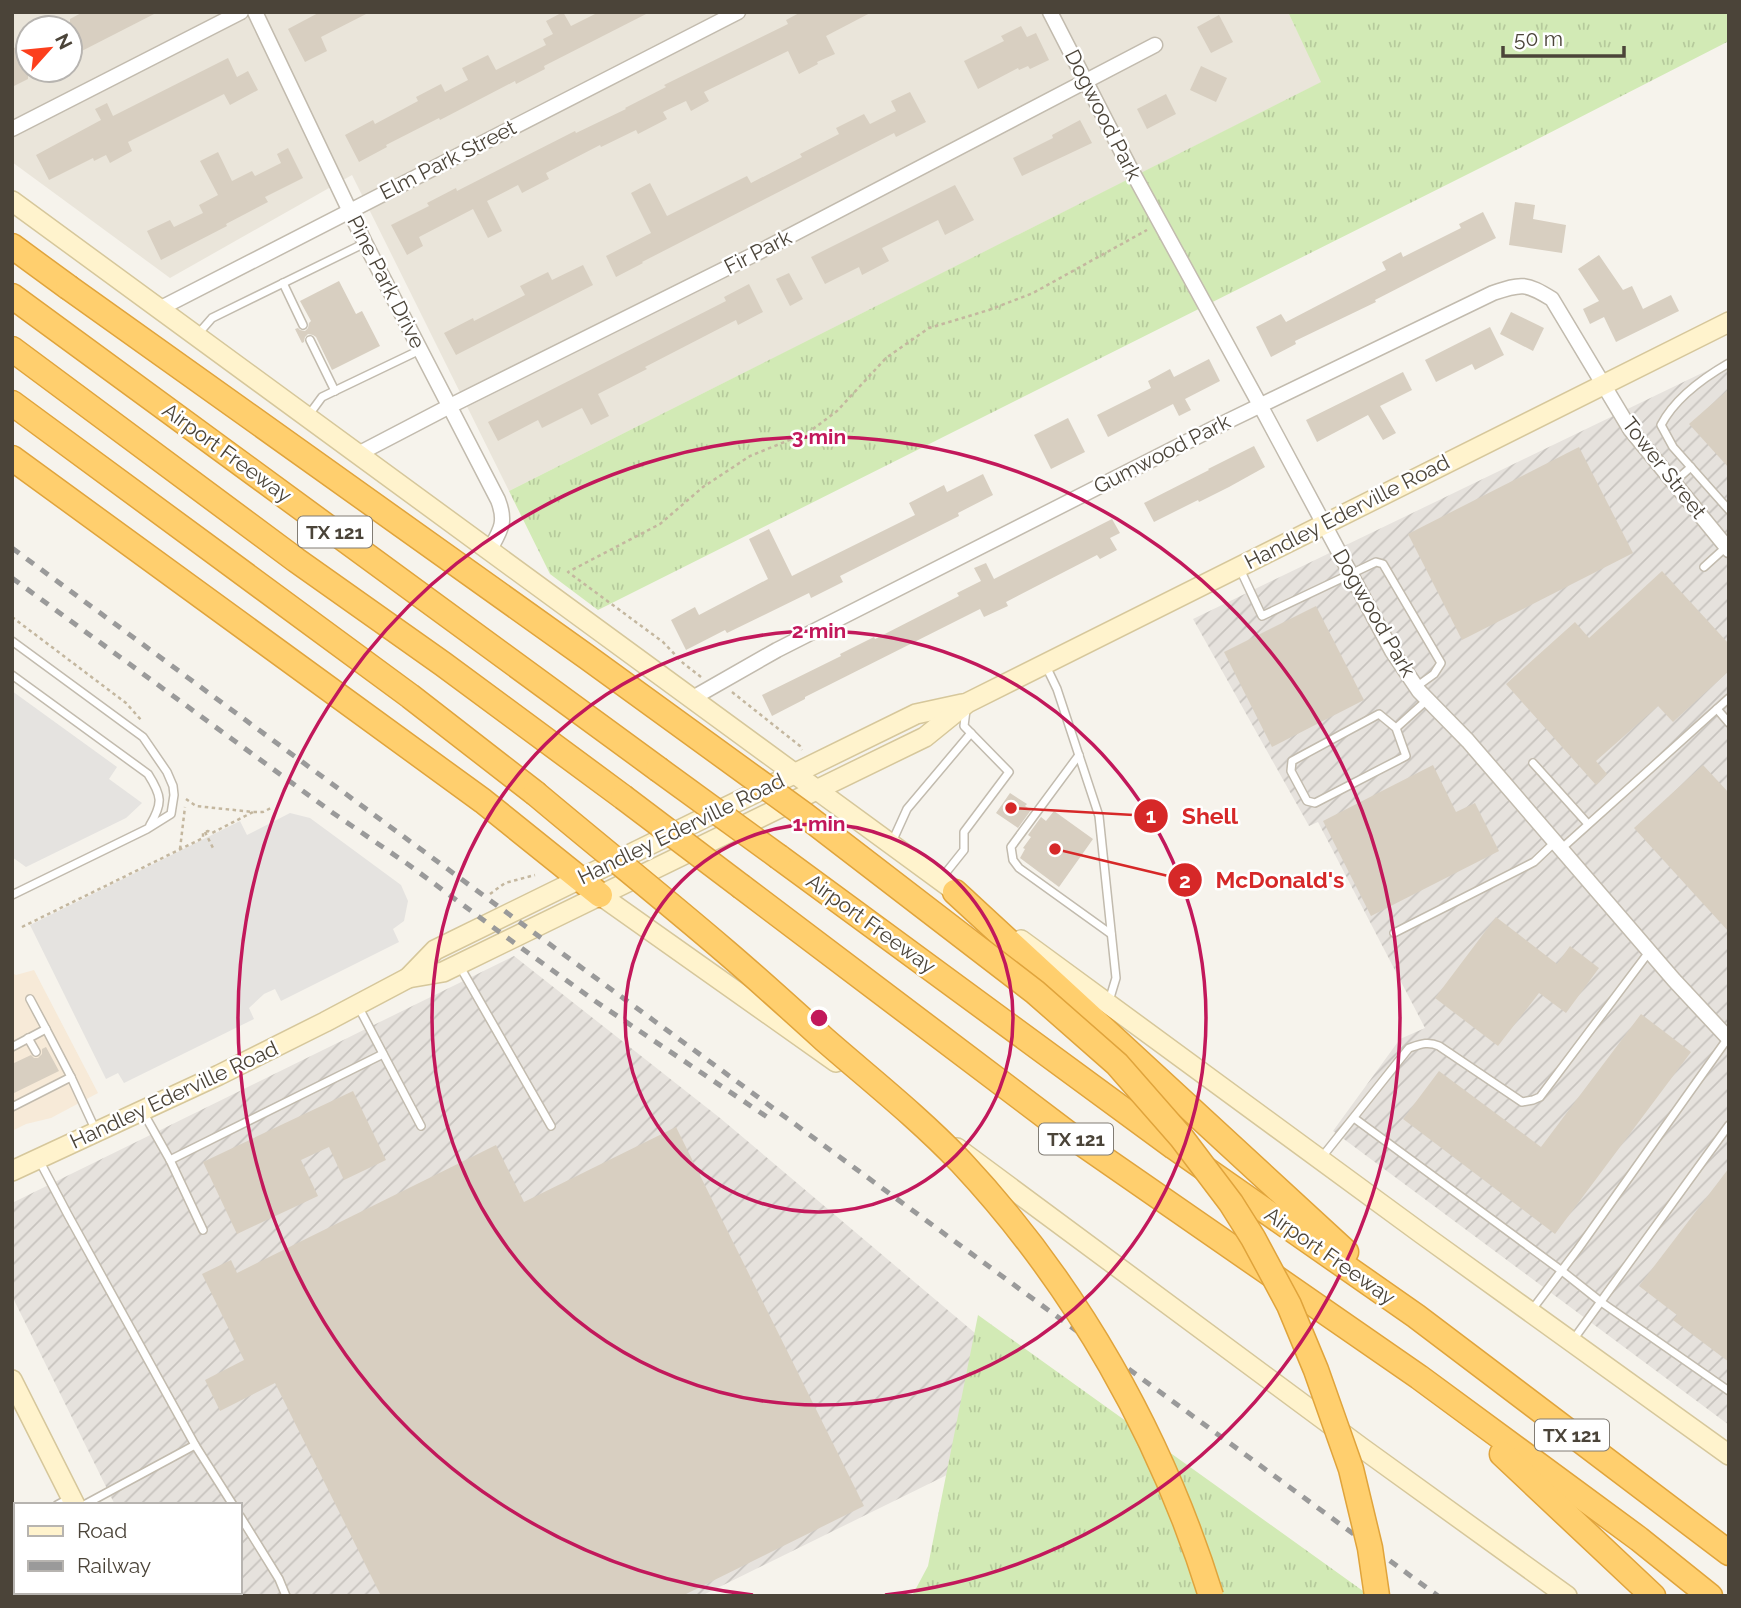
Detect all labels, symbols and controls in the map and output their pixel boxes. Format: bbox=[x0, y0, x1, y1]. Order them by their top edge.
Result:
north arrow bbox=[14, 14, 84, 84]
scale bar bbox=[1503, 14, 1624, 58]
text: 50 m bbox=[1514, 26, 1563, 51]
text: N bbox=[51, 30, 77, 53]
street label: Dogwood Park bbox=[1060, 45, 1147, 184]
street label: Elm Park Street bbox=[375, 114, 520, 205]
street label: Pine Park Drive bbox=[342, 211, 431, 352]
street label: Fir Park bbox=[720, 224, 796, 279]
street label: Airport Freeway bbox=[158, 397, 297, 508]
street label: Gumwood Park bbox=[1089, 408, 1234, 499]
street label: Tower Street bbox=[1617, 412, 1712, 523]
text: 3 min bbox=[792, 424, 846, 449]
street label: Handley Ederville Road bbox=[1240, 449, 1453, 574]
road number: TX 121 bbox=[298, 516, 372, 548]
street label: Dogwood Park bbox=[1328, 544, 1421, 681]
text: 2 min bbox=[792, 618, 846, 643]
street label: Handley Ederville Road bbox=[573, 768, 788, 889]
callout: Shell bbox=[1133, 794, 1252, 838]
text: Shell bbox=[1182, 802, 1239, 829]
text: 1 bbox=[1146, 803, 1156, 828]
text: 1 min bbox=[792, 811, 846, 836]
callout: McDonald's bbox=[1167, 858, 1359, 902]
text: McDonald's bbox=[1216, 866, 1344, 893]
street label: Airport Freeway bbox=[802, 868, 941, 979]
text: 2 bbox=[1179, 868, 1191, 893]
centre of rings bbox=[807, 1006, 831, 1030]
street label: Handley Ederville Road bbox=[66, 1035, 282, 1154]
road number: TX 121 bbox=[1039, 1124, 1113, 1154]
street label: Airport Freeway bbox=[1260, 1201, 1400, 1310]
road number: TX 121 bbox=[1535, 1420, 1609, 1450]
legend bbox=[14, 1503, 242, 1594]
text: Road bbox=[77, 1518, 127, 1543]
text: Railway bbox=[77, 1553, 151, 1578]

